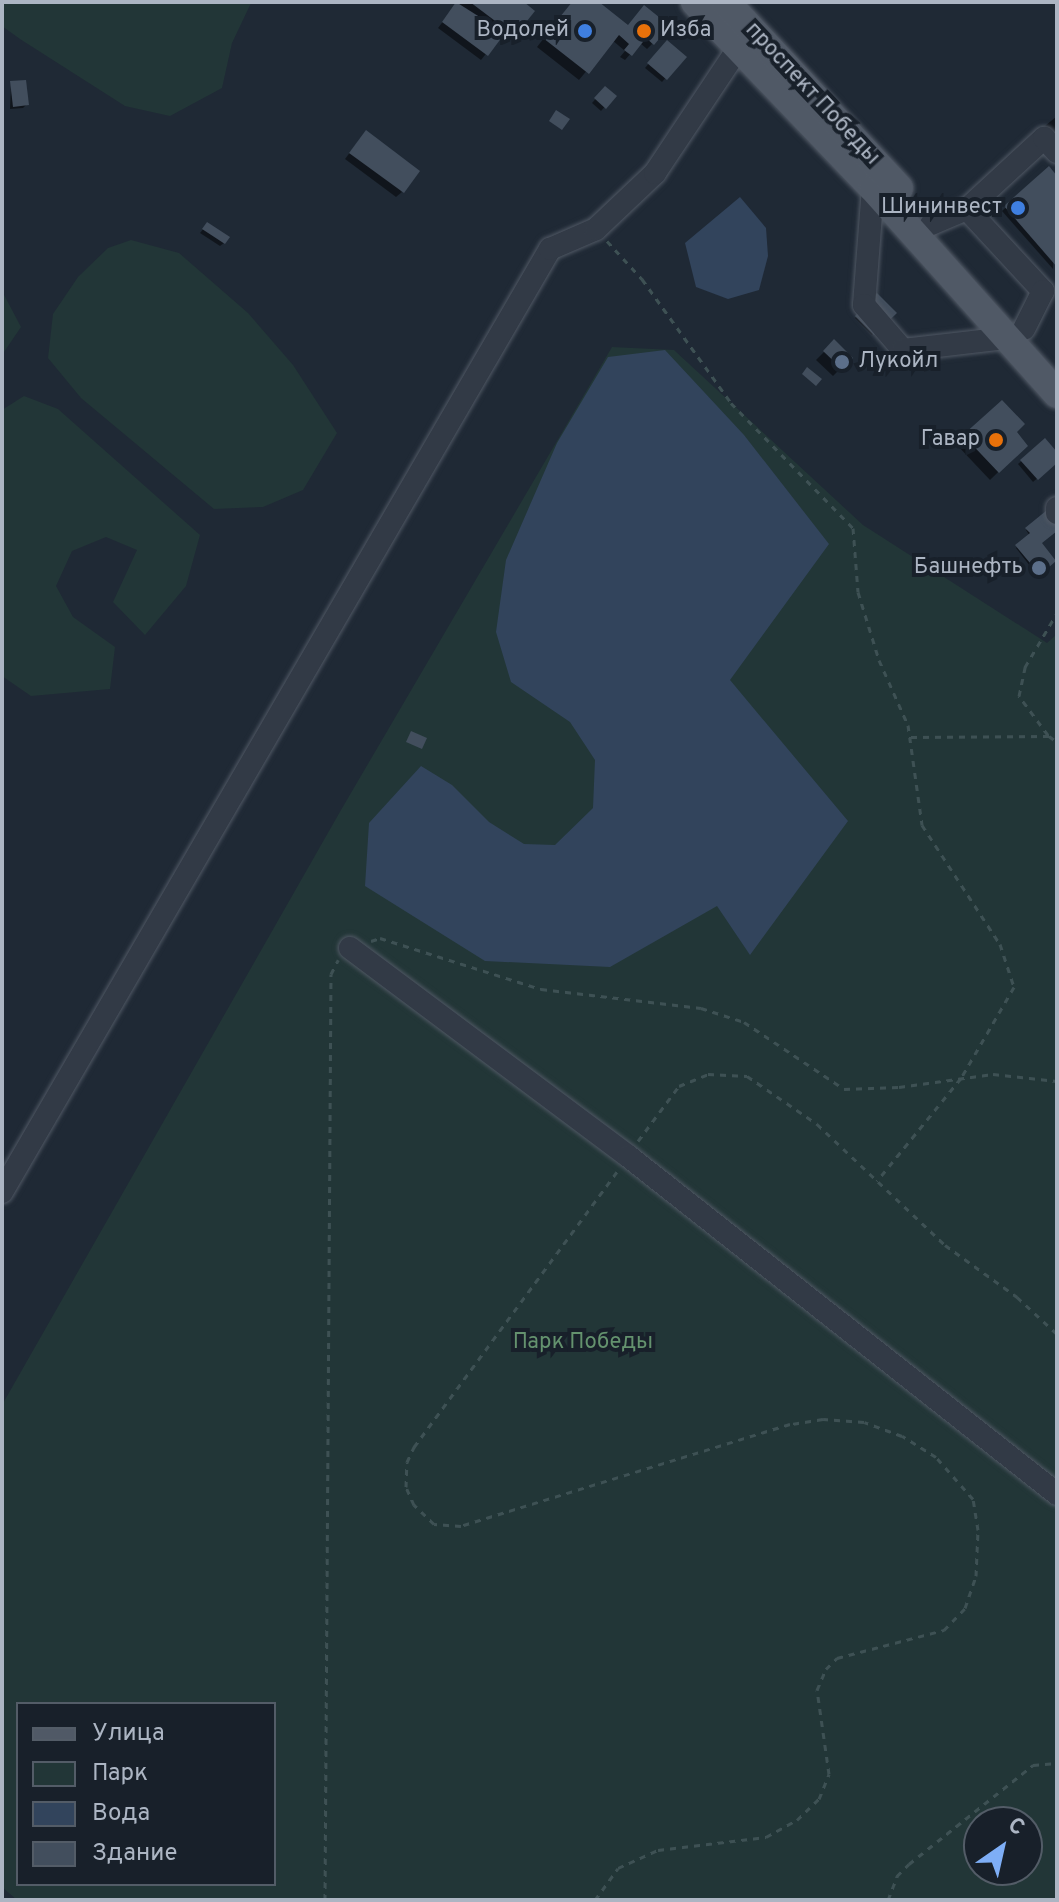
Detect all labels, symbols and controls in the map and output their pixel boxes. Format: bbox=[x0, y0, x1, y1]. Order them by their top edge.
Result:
street label: проспект Победы bbox=[739, 17, 885, 171]
place label: Водолей bbox=[477, 18, 569, 44]
place label: Изба bbox=[660, 18, 711, 44]
marker: Водолей bbox=[576, 22, 594, 40]
marker: Изба bbox=[635, 22, 653, 40]
place label: Шининвест bbox=[881, 195, 1002, 221]
marker: Шининвест bbox=[1009, 199, 1027, 217]
place label: Лукойл bbox=[858, 349, 938, 375]
marker: Лукойл bbox=[833, 353, 851, 371]
place label: Гавар bbox=[921, 427, 980, 453]
marker: Гавар bbox=[987, 431, 1005, 449]
place label: Башнефть bbox=[914, 555, 1023, 581]
marker: Башнефть bbox=[1030, 559, 1048, 577]
park label: Парк Победы bbox=[513, 1330, 653, 1356]
legend bbox=[16, 1702, 276, 1886]
text: Улица bbox=[92, 1719, 165, 1749]
text: Парк bbox=[92, 1759, 148, 1789]
text: Вода bbox=[92, 1799, 150, 1829]
north arrow bbox=[963, 1806, 1043, 1886]
text: С bbox=[1002, 1812, 1029, 1842]
text: Здание bbox=[92, 1839, 178, 1869]

